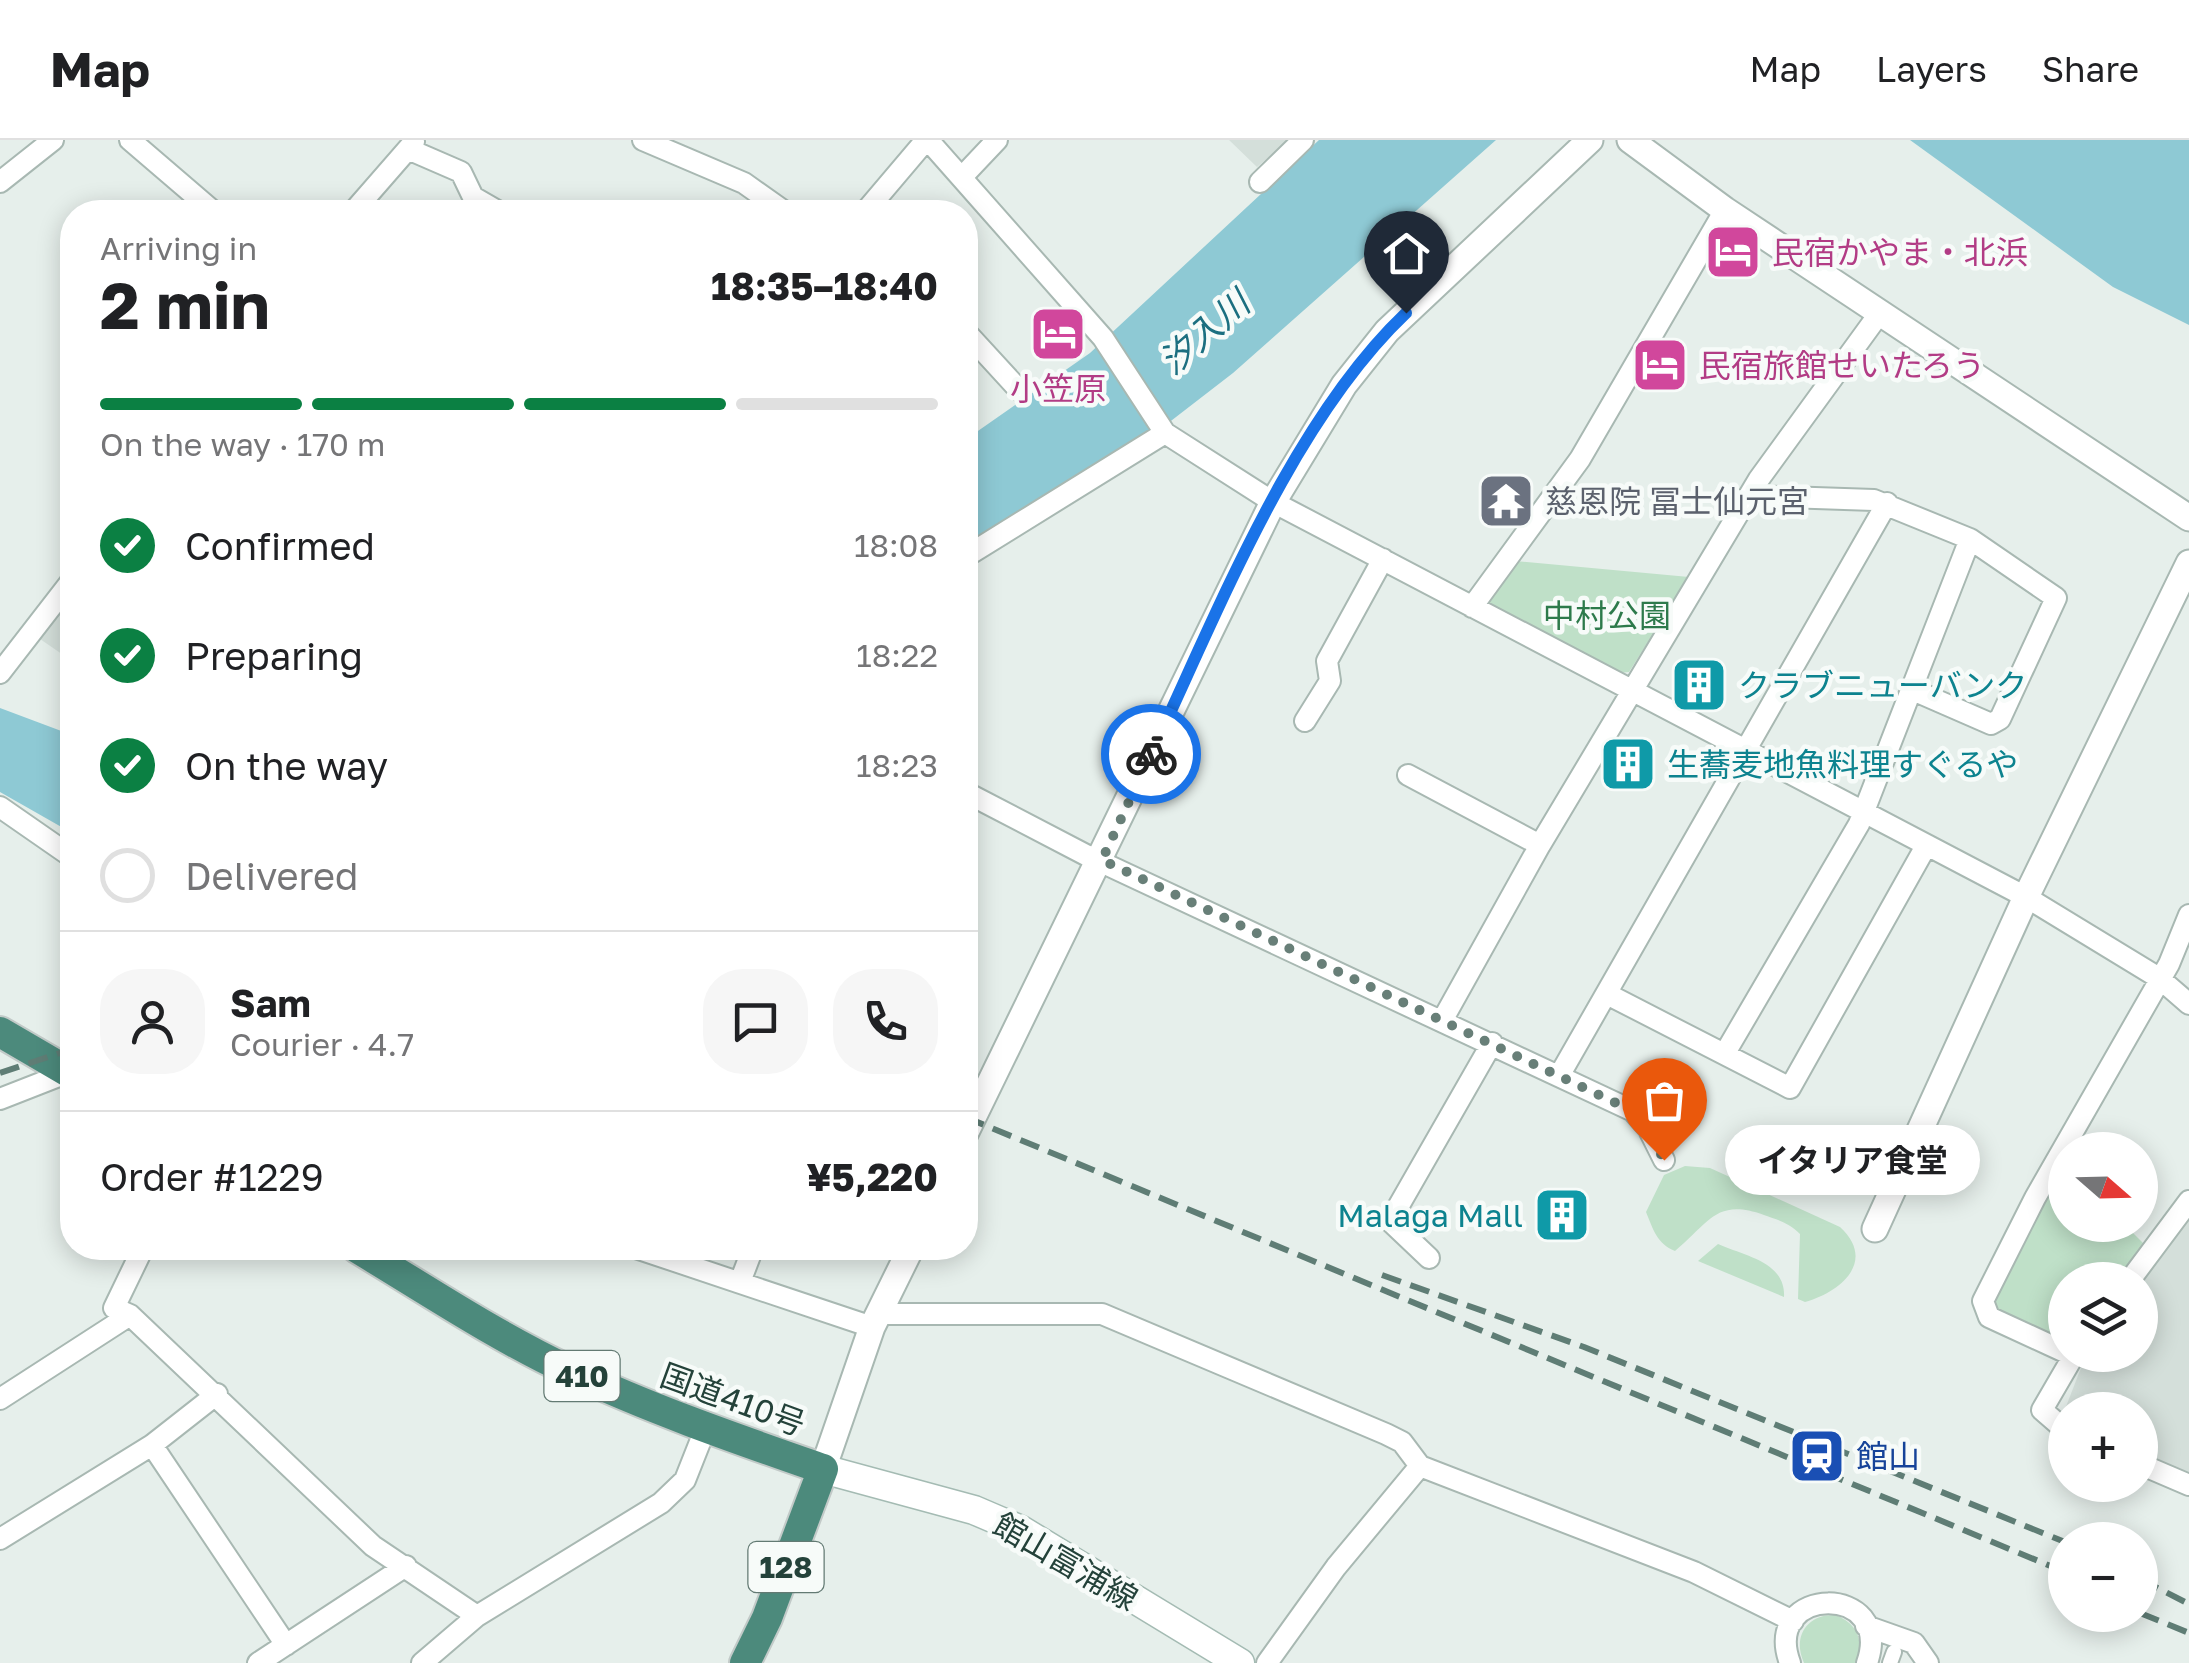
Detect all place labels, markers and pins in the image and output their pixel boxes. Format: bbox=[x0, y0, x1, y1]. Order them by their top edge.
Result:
pin bbox=[1364, 211, 1449, 314]
hotel icon: 民宿かやま・北浜 bbox=[1703, 222, 1763, 282]
place label: 民宿かやま・北浜 bbox=[1772, 233, 2028, 271]
hotel icon: 小笠原 bbox=[1028, 304, 1088, 364]
hotel icon: 民宿旅館せいたろう bbox=[1630, 335, 1690, 395]
place label: 民宿旅館せいたろう bbox=[1699, 346, 1985, 384]
place label: 小笠原 bbox=[1010, 369, 1106, 407]
temple icon: 慈恩院 冨士仙元宮 bbox=[1476, 471, 1536, 531]
place label: 慈恩院 冨士仙元宮 bbox=[1545, 482, 1809, 520]
building icon: クラブニューバンク bbox=[1669, 655, 1729, 715]
place label: クラブニューバンク bbox=[1738, 666, 2027, 704]
building icon: 生蕎麦地魚料理すぐるや bbox=[1598, 734, 1658, 794]
place label: 生蕎麦地魚料理すぐるや bbox=[1667, 745, 2018, 783]
pin bbox=[1622, 1058, 1707, 1161]
callout: イタリア食堂 bbox=[1724, 1125, 1979, 1195]
building icon: Malaga Mall bbox=[1532, 1185, 1592, 1245]
place label: Malaga Mall bbox=[1337, 1196, 1523, 1234]
station icon: 館山 bbox=[1787, 1426, 1847, 1486]
place label: 館山 bbox=[1856, 1437, 1920, 1475]

